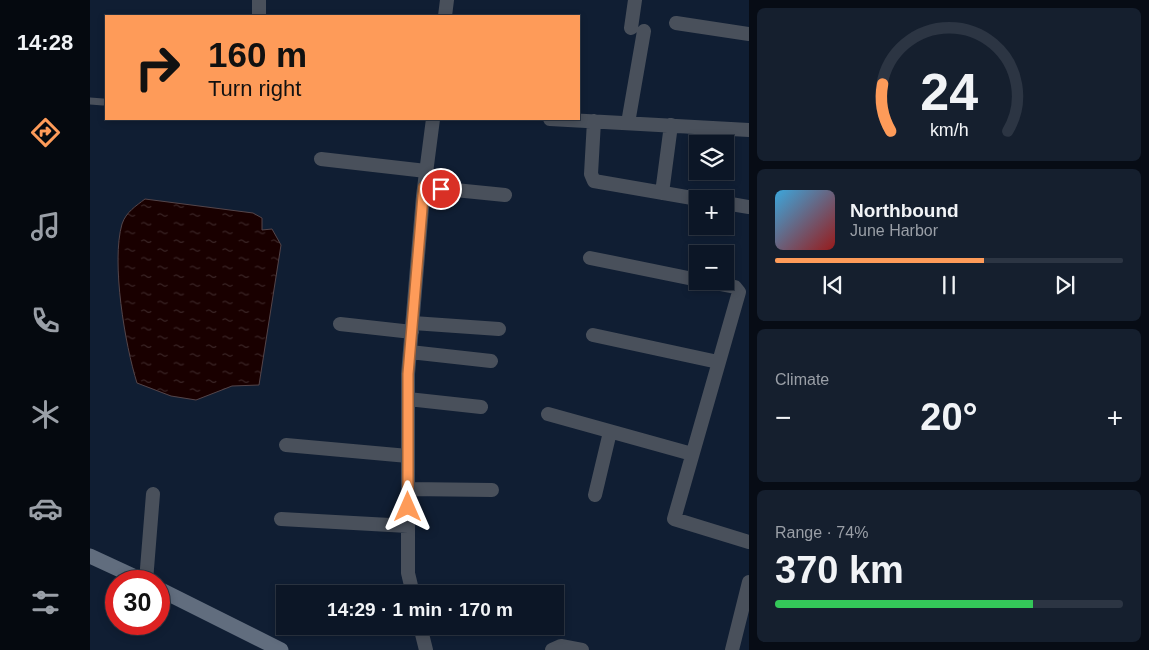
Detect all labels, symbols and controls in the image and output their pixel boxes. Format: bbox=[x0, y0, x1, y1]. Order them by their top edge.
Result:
text: 14:28 bbox=[17, 30, 73, 55]
icon: right bbox=[125, 35, 190, 100]
text: 160 m bbox=[208, 35, 307, 74]
text: 24 bbox=[920, 63, 978, 121]
text: Turn right bbox=[208, 76, 301, 101]
icon: directions bbox=[28, 115, 63, 150]
text: km/h bbox=[930, 120, 968, 140]
map controls bbox=[689, 135, 734, 290]
button: layers bbox=[689, 135, 734, 180]
pin bbox=[420, 168, 462, 210]
icon: arrive bbox=[427, 175, 455, 203]
button: + bbox=[689, 190, 734, 235]
text: Northbound bbox=[850, 200, 959, 221]
icon: music bbox=[28, 209, 63, 244]
text: June Harbor bbox=[850, 222, 938, 239]
button: − bbox=[689, 245, 734, 290]
icon: previous bbox=[819, 271, 847, 299]
icon: pause bbox=[935, 271, 963, 299]
icon: next bbox=[1051, 271, 1079, 299]
icon: phone bbox=[28, 303, 63, 338]
text: Climate bbox=[775, 371, 829, 388]
text: 20° bbox=[920, 396, 978, 438]
icon: climate bbox=[28, 397, 63, 432]
text: − bbox=[775, 402, 791, 433]
text: + bbox=[1107, 402, 1123, 433]
position arrow bbox=[381, 480, 433, 532]
icon: car bbox=[28, 491, 63, 526]
text: Range · 74% bbox=[775, 524, 868, 541]
text: 370 km bbox=[775, 549, 904, 591]
speed limit sign: 30 bbox=[105, 570, 170, 635]
icon: filters bbox=[28, 585, 63, 620]
text: 14:29 · 1 min · 170 m bbox=[327, 599, 513, 620]

